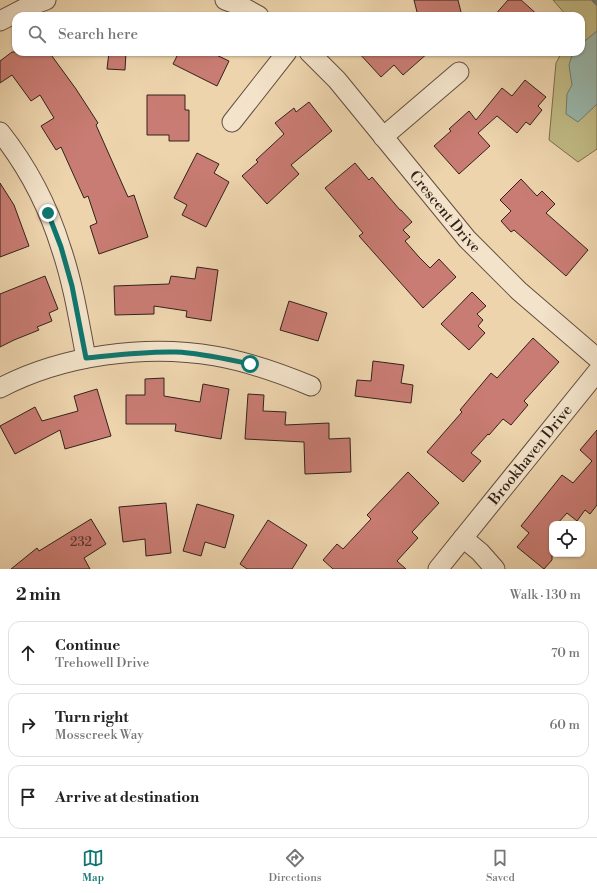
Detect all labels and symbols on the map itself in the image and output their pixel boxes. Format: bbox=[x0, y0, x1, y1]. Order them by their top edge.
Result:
street label: Crescent Drive bbox=[405, 167, 485, 257]
route end bbox=[39, 204, 57, 222]
route start bbox=[241, 355, 259, 373]
street label: Brookhaven Drive bbox=[484, 401, 576, 509]
house number: 232 bbox=[70, 534, 92, 550]

